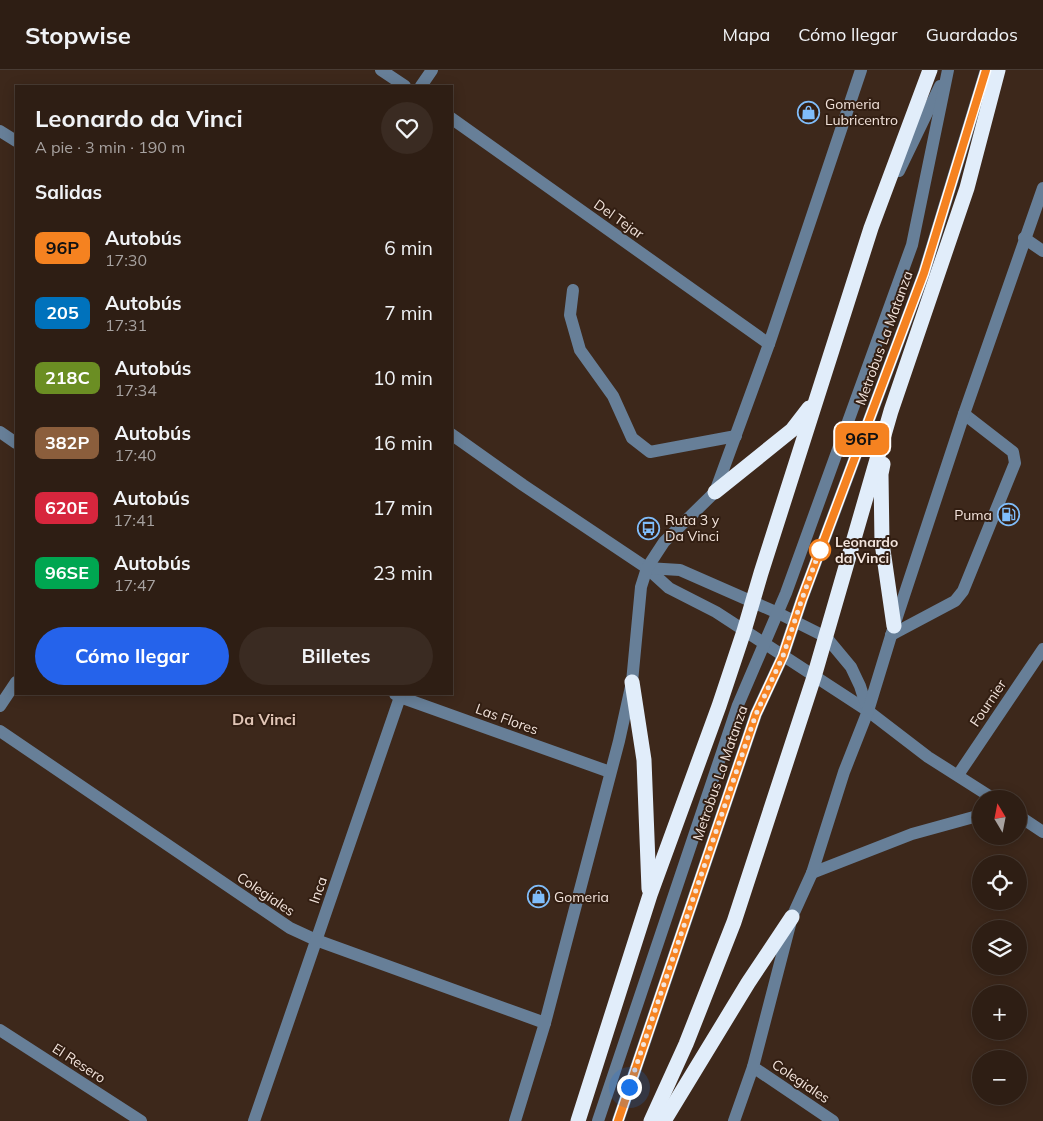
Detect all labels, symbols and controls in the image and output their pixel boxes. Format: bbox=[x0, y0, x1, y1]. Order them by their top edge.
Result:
text: Stopwise bbox=[25, 20, 131, 50]
text: Mapa bbox=[722, 23, 770, 46]
text: Cómo llegar bbox=[798, 23, 898, 46]
text: Guardados bbox=[926, 23, 1018, 46]
place label: Gomeria Lubricentro bbox=[825, 95, 898, 129]
shop icon: Gomeria Lubricentro bbox=[797, 100, 821, 124]
button: heart bbox=[381, 102, 433, 154]
text: Leonardo da Vinci bbox=[35, 103, 243, 133]
text: A pie · 3 min · 190 m bbox=[35, 137, 185, 157]
text: Salidas bbox=[35, 180, 102, 204]
street label: Del Tejar bbox=[591, 195, 648, 243]
text: Autobús bbox=[105, 226, 182, 250]
text: 96P bbox=[46, 236, 79, 259]
text: 6 min bbox=[384, 236, 433, 260]
text: 17:30 bbox=[105, 250, 147, 270]
street label: Metrobus La Matanza bbox=[851, 268, 917, 408]
text: Autobús bbox=[105, 291, 182, 315]
text: 205 bbox=[46, 301, 79, 324]
text: 7 min bbox=[384, 301, 433, 325]
text: 17:31 bbox=[105, 315, 147, 335]
text: Autobús bbox=[115, 356, 191, 380]
text: 218C bbox=[45, 366, 90, 389]
text: 10 min bbox=[373, 366, 433, 390]
text: 17:34 bbox=[115, 380, 157, 400]
text: Autobús bbox=[114, 421, 191, 445]
line badge: 96P bbox=[833, 423, 891, 455]
text: 96P bbox=[845, 427, 879, 450]
text: 382P bbox=[45, 431, 89, 454]
text: 16 min bbox=[373, 431, 433, 455]
text: 17:40 bbox=[114, 445, 156, 465]
text: Autobús bbox=[113, 486, 190, 510]
text: 620E bbox=[45, 496, 88, 519]
text: 17 min bbox=[373, 496, 433, 520]
fuel station icon: Puma bbox=[996, 503, 1020, 527]
place label: Puma bbox=[954, 506, 992, 524]
text: 17:41 bbox=[113, 510, 155, 530]
place label: Ruta 3 y Da Vinci bbox=[665, 511, 720, 545]
bus stop icon: Ruta 3 y Da Vinci bbox=[637, 516, 661, 540]
place label: Leonardo da Vinci bbox=[835, 533, 898, 567]
marker: Leonardo da Vinci bbox=[809, 539, 831, 561]
text: Autobús bbox=[114, 551, 190, 575]
text: 96SE bbox=[45, 561, 89, 584]
text: 23 min bbox=[373, 561, 433, 585]
text: 17:47 bbox=[114, 575, 156, 595]
button: Cómo llegar bbox=[35, 627, 229, 685]
button: Billetes bbox=[239, 627, 433, 685]
street label: Fournier bbox=[966, 675, 1011, 730]
street label: Las Flores bbox=[473, 699, 541, 739]
street label: Metrobus La Matanza bbox=[688, 703, 752, 843]
district label: Da Vinci bbox=[232, 709, 296, 729]
north arrow bbox=[972, 790, 1028, 845]
map controls bbox=[972, 790, 1027, 1105]
button: locate bbox=[972, 855, 1027, 910]
street label: Colegiales bbox=[234, 868, 298, 920]
street label: Inca bbox=[305, 874, 331, 906]
shop icon: Gomeria bbox=[526, 885, 550, 909]
place label: Gomeria bbox=[554, 888, 609, 906]
button: layers bbox=[972, 920, 1027, 975]
button: + bbox=[972, 985, 1027, 1040]
street label: El Resero bbox=[49, 1039, 109, 1087]
button: − bbox=[972, 1050, 1027, 1105]
street label: Colegiales bbox=[769, 1055, 833, 1107]
your location bbox=[617, 1075, 642, 1100]

